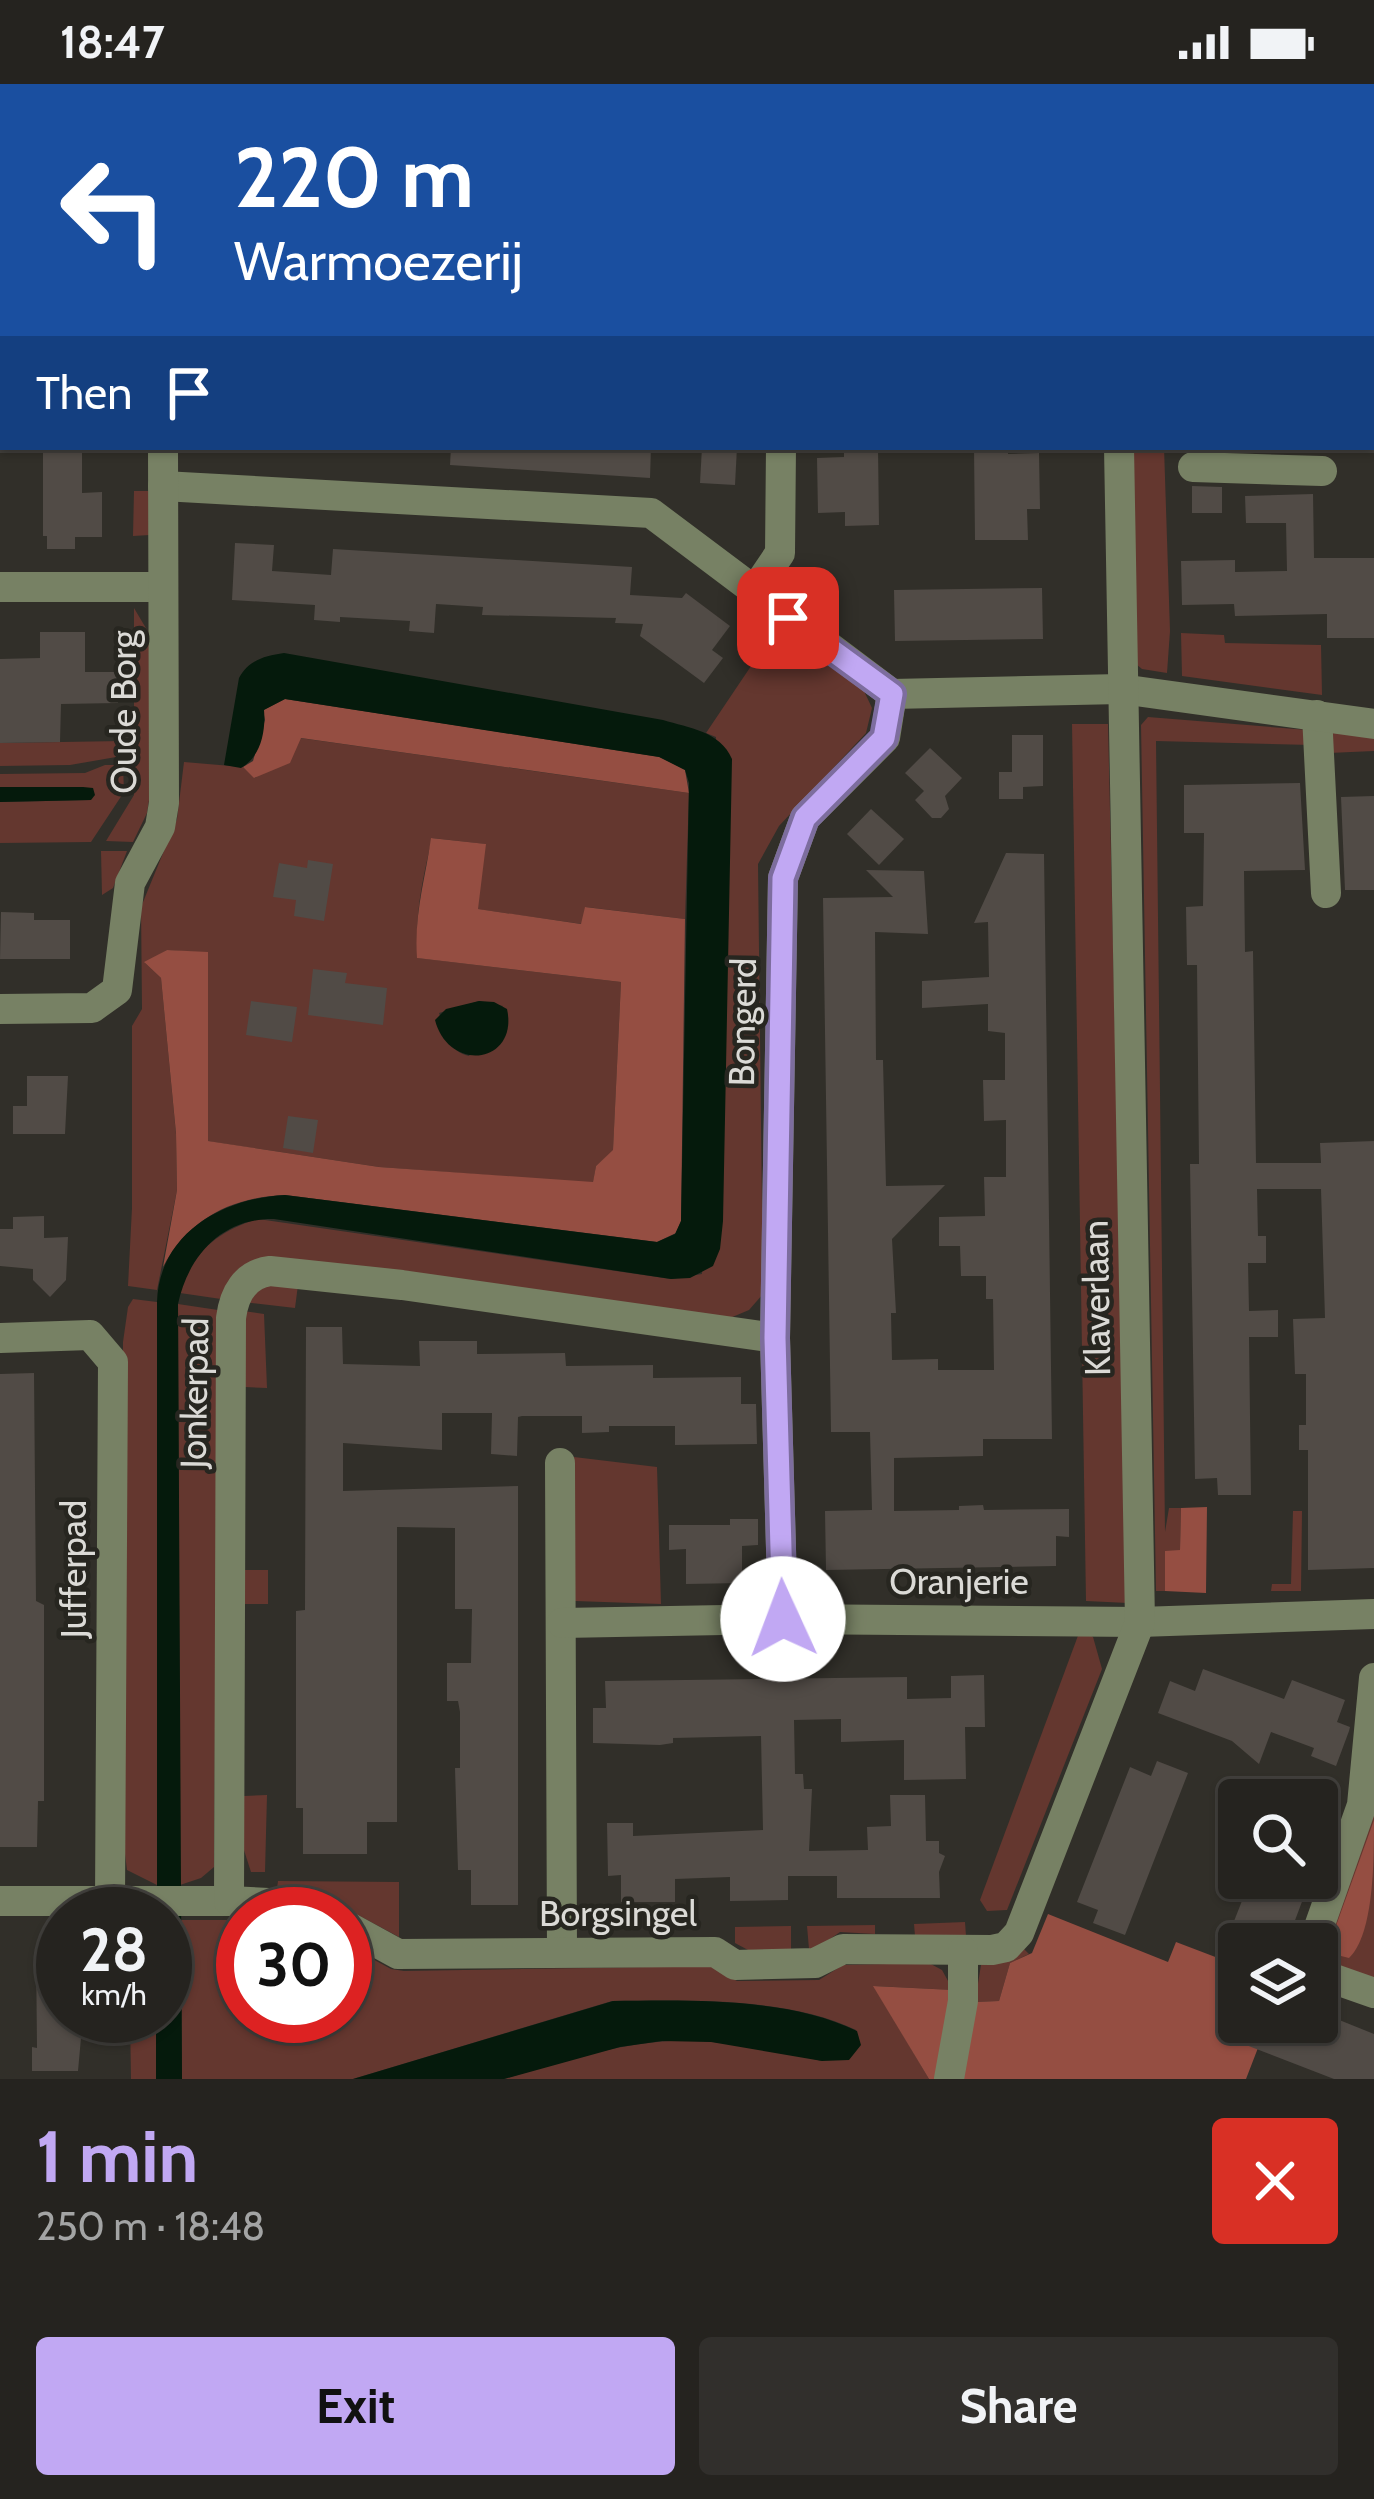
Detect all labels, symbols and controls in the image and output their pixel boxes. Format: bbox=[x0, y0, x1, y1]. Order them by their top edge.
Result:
text: 18:47 bbox=[60, 15, 165, 69]
text: 220 m bbox=[234, 126, 474, 228]
icon: left bbox=[36, 132, 192, 288]
text: Warmoezerij bbox=[234, 228, 523, 294]
icon: arrive bbox=[156, 360, 222, 426]
text: Then bbox=[36, 366, 132, 420]
pin bbox=[737, 567, 839, 669]
icon: arrive bbox=[755, 585, 821, 651]
street label: Oude Borg bbox=[101, 629, 145, 794]
street label: Bongerd bbox=[719, 957, 765, 1087]
street label: Klaverlaan bbox=[1073, 1220, 1119, 1376]
street label: Jonkerpad bbox=[171, 1317, 217, 1470]
street label: Jufferpad bbox=[51, 1500, 95, 1639]
position arrow bbox=[720, 1556, 846, 1682]
street label: Oranjerie bbox=[889, 1559, 1029, 1603]
map controls bbox=[1218, 1779, 1338, 2043]
button: search bbox=[1218, 1779, 1338, 1899]
speed limit sign: 30 bbox=[216, 1887, 372, 2043]
street label: Borgsingel bbox=[539, 1891, 697, 1935]
text: 28 bbox=[80, 1913, 148, 1986]
button: layers bbox=[1218, 1923, 1338, 2043]
text: km/h bbox=[81, 1976, 147, 2013]
text: 1 min bbox=[36, 2113, 198, 2200]
button: close bbox=[1212, 2118, 1338, 2244]
text: 250 m · 18:48 bbox=[36, 2202, 265, 2250]
button: Exit bbox=[36, 2337, 675, 2475]
button: Share bbox=[699, 2337, 1338, 2475]

